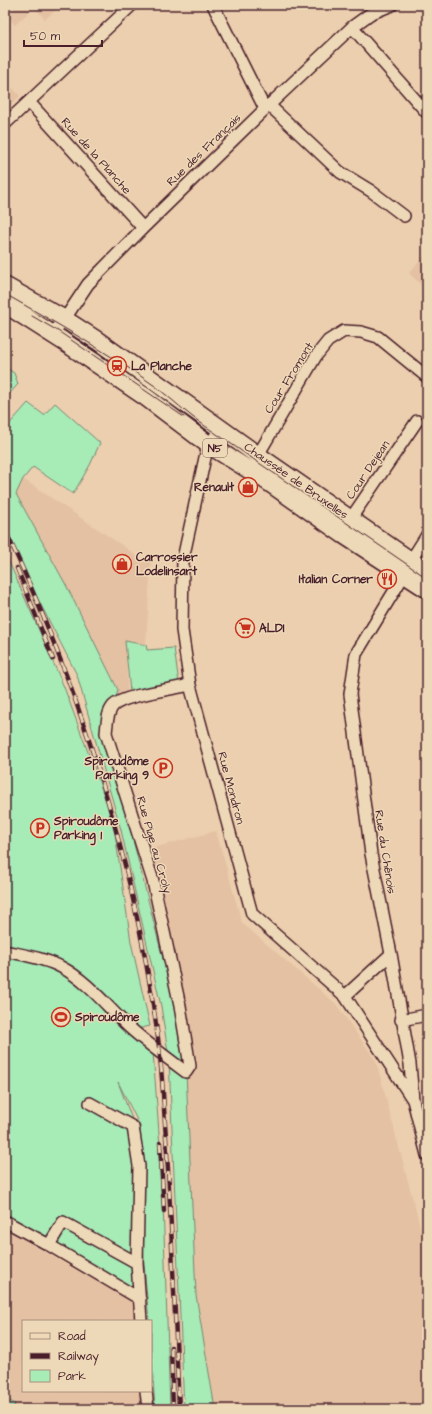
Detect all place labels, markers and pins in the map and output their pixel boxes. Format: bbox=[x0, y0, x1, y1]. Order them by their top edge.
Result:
station icon: La Planche bbox=[106, 355, 128, 377]
place label: La Planche bbox=[131, 358, 192, 375]
shop icon: Renault bbox=[237, 476, 259, 498]
place label: Renault bbox=[194, 479, 234, 496]
place label: Carrossier Lodelinsart bbox=[136, 549, 198, 580]
shop icon: Carrossier Lodelinsart bbox=[111, 553, 133, 575]
restaurant icon: Italian Corner bbox=[376, 568, 398, 590]
place label: Italian Corner bbox=[299, 571, 373, 588]
supermarket icon: ALDI bbox=[234, 617, 256, 639]
place label: ALDI bbox=[259, 620, 285, 637]
place label: Spiroudôme Parking 9 bbox=[84, 753, 150, 786]
parking icon: Spiroudôme Parking 9 bbox=[152, 757, 174, 779]
place label: Spiroudôme Parking 1 bbox=[53, 813, 119, 846]
parking icon: Spiroudôme Parking 1 bbox=[29, 817, 51, 839]
sports icon: Spiroudôme bbox=[50, 1006, 72, 1028]
place label: Spiroudôme bbox=[74, 1009, 140, 1027]

